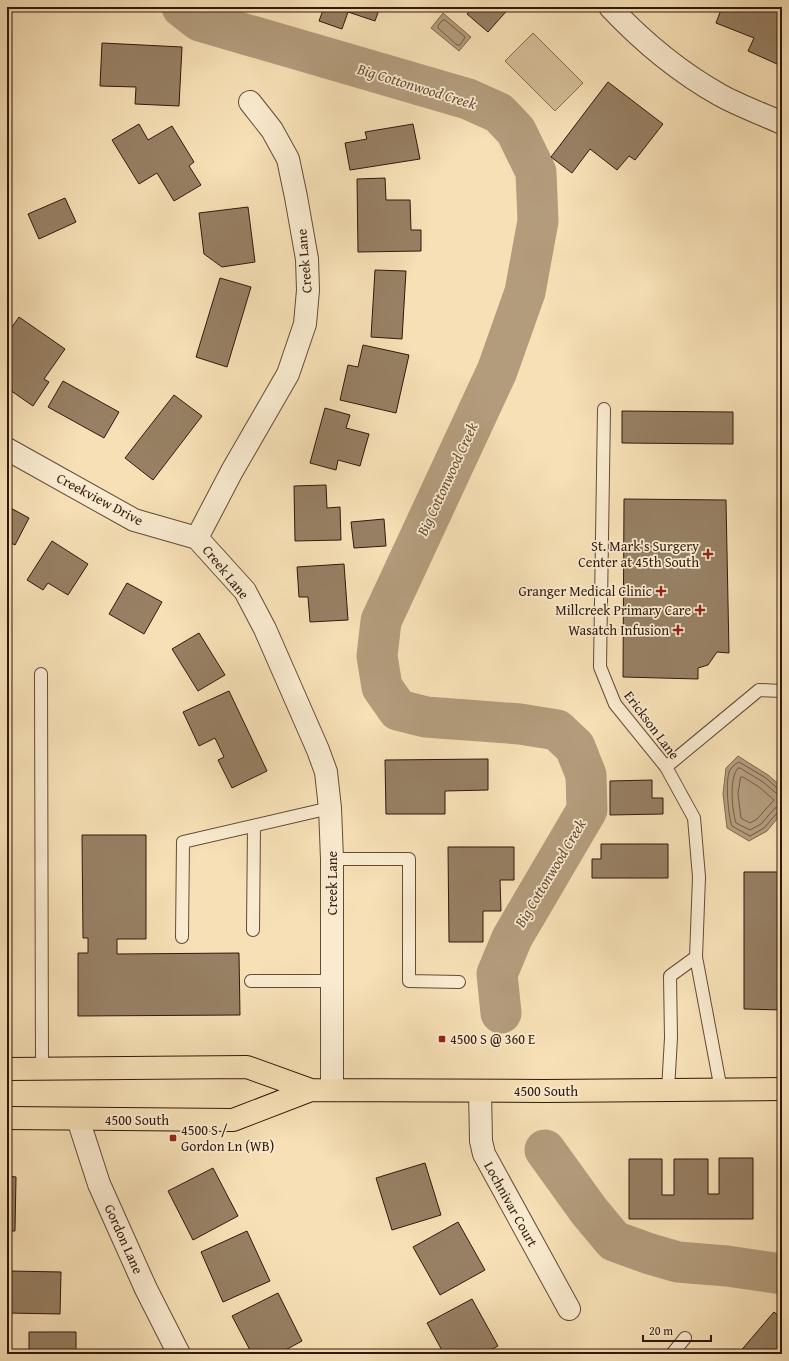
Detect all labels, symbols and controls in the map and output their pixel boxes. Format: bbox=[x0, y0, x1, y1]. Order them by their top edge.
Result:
water label: Big Cottonwood Creek bbox=[354, 58, 479, 114]
street label: Creek Lane bbox=[291, 228, 317, 294]
water label: Big Cottonwood Creek bbox=[411, 419, 483, 540]
street label: Creekview Drive bbox=[53, 468, 147, 530]
place label: St. Mark's Surgery Center at 45th South bbox=[578, 536, 699, 572]
street label: Creek Lane bbox=[198, 541, 254, 604]
marker: St. Mark's Surgery Center at 45th South bbox=[702, 548, 714, 560]
place label: Granger Medical Clinic bbox=[518, 581, 652, 601]
marker: Granger Medical Clinic bbox=[655, 585, 667, 597]
place label: Millcreek Primary Care bbox=[555, 600, 691, 620]
marker: Millcreek Primary Care bbox=[694, 604, 706, 616]
place label: Wasatch Infusion bbox=[568, 620, 669, 640]
marker: Wasatch Infusion bbox=[672, 624, 684, 636]
street label: Erickson Lane bbox=[620, 686, 685, 764]
water label: Big Cottonwood Creek bbox=[509, 815, 591, 932]
street label: Creek Lane bbox=[322, 850, 342, 915]
place label: 4500 S @ 360 E bbox=[450, 1029, 535, 1049]
marker: 4500 S @ 360 E bbox=[437, 1034, 447, 1044]
street label: 4500 South bbox=[514, 1081, 578, 1101]
street label: 4500 South bbox=[105, 1110, 169, 1130]
place label: 4500 S / Gordon Ln (WB) bbox=[181, 1120, 274, 1156]
marker: 4500 S / Gordon Ln (WB) bbox=[168, 1133, 178, 1143]
street label: Lochnivar Court bbox=[479, 1158, 543, 1250]
street label: Gordon Lane bbox=[100, 1201, 148, 1277]
scale bar bbox=[643, 1317, 711, 1343]
text: 20 m bbox=[649, 1322, 673, 1339]

